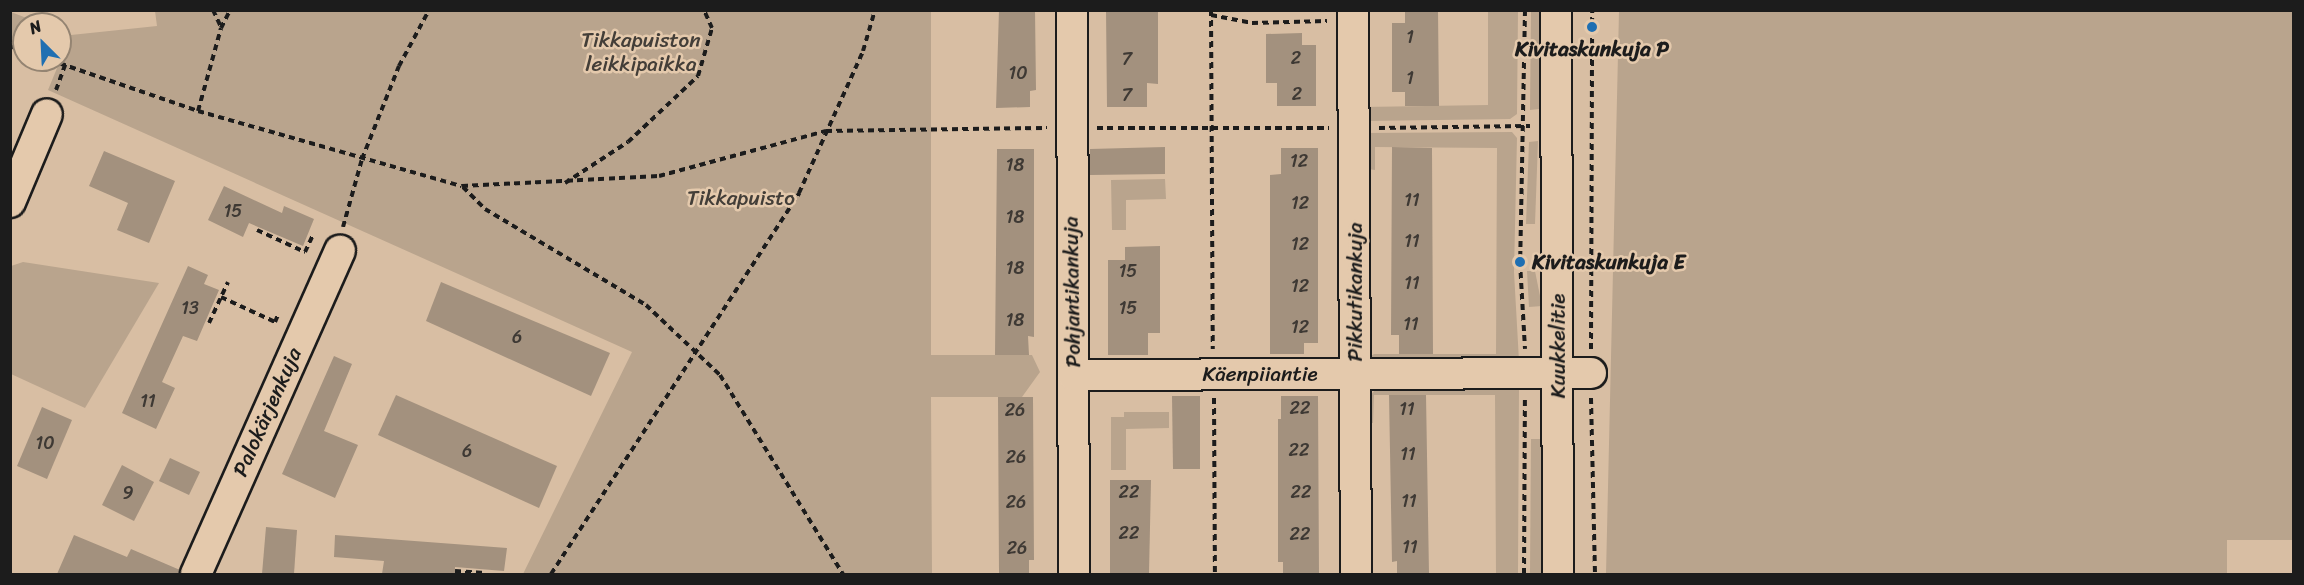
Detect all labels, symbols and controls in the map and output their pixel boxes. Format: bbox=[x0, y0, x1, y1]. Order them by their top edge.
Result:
text: N bbox=[24, 11, 46, 42]
north arrow bbox=[12, 12, 72, 72]
marker: Kivitaskunkuja P bbox=[1585, 20, 1599, 34]
house number: 1 bbox=[1406, 26, 1414, 48]
park label: Tikkapuiston leikkipaikka bbox=[581, 27, 701, 77]
place label: Kivitaskunkuja P bbox=[1515, 36, 1669, 62]
house number: 2 bbox=[1291, 47, 1301, 69]
house number: 7 bbox=[1122, 48, 1132, 70]
house number: 10 bbox=[1008, 62, 1028, 84]
house number: 1 bbox=[1406, 67, 1414, 89]
house number: 2 bbox=[1292, 83, 1302, 105]
house number: 7 bbox=[1122, 84, 1132, 106]
house number: 12 bbox=[1290, 150, 1308, 172]
house number: 18 bbox=[1006, 154, 1024, 176]
park label: Tikkapuisto bbox=[687, 185, 795, 211]
house number: 11 bbox=[1404, 189, 1420, 211]
house number: 12 bbox=[1291, 192, 1309, 214]
house number: 15 bbox=[224, 200, 242, 222]
house number: 18 bbox=[1006, 206, 1024, 228]
street label: Pohjantikankuja bbox=[1058, 216, 1086, 368]
street label: Pikkutikankuja bbox=[1342, 222, 1368, 362]
house number: 11 bbox=[1404, 230, 1420, 252]
house number: 12 bbox=[1291, 233, 1309, 255]
place label: Kivitaskunkuja E bbox=[1532, 249, 1685, 275]
marker: Kivitaskunkuja E bbox=[1513, 255, 1527, 269]
house number: 18 bbox=[1006, 257, 1024, 279]
house number: 15 bbox=[1119, 260, 1137, 282]
house number: 11 bbox=[1404, 272, 1420, 294]
house number: 12 bbox=[1291, 275, 1309, 297]
street label: Kuukkelitie bbox=[1545, 294, 1571, 398]
house number: 13 bbox=[181, 297, 199, 319]
house number: 15 bbox=[1119, 297, 1137, 319]
house number: 18 bbox=[1006, 309, 1024, 331]
house number: 11 bbox=[1403, 313, 1419, 335]
house number: 12 bbox=[1291, 316, 1309, 338]
house number: 6 bbox=[512, 326, 522, 348]
street label: Palokärjenkuja bbox=[227, 344, 307, 480]
street label: Käenpiiantie bbox=[1202, 361, 1318, 387]
house number: 11 bbox=[140, 390, 156, 412]
house number: 22 bbox=[1290, 397, 1310, 419]
house number: 11 bbox=[1399, 398, 1415, 420]
house number: 26 bbox=[1005, 399, 1025, 421]
house number: 10 bbox=[35, 432, 55, 454]
house number: 22 bbox=[1289, 439, 1309, 461]
house number: 6 bbox=[462, 440, 472, 462]
house number: 11 bbox=[1400, 443, 1416, 465]
house number: 26 bbox=[1006, 446, 1026, 468]
house number: 22 bbox=[1119, 481, 1139, 503]
house number: 22 bbox=[1291, 481, 1311, 503]
house number: 9 bbox=[122, 482, 134, 504]
house number: 11 bbox=[1401, 490, 1417, 512]
house number: 26 bbox=[1006, 491, 1026, 513]
house number: 22 bbox=[1119, 522, 1139, 544]
house number: 22 bbox=[1290, 523, 1310, 545]
house number: 11 bbox=[1402, 536, 1418, 558]
house number: 26 bbox=[1007, 537, 1027, 559]

